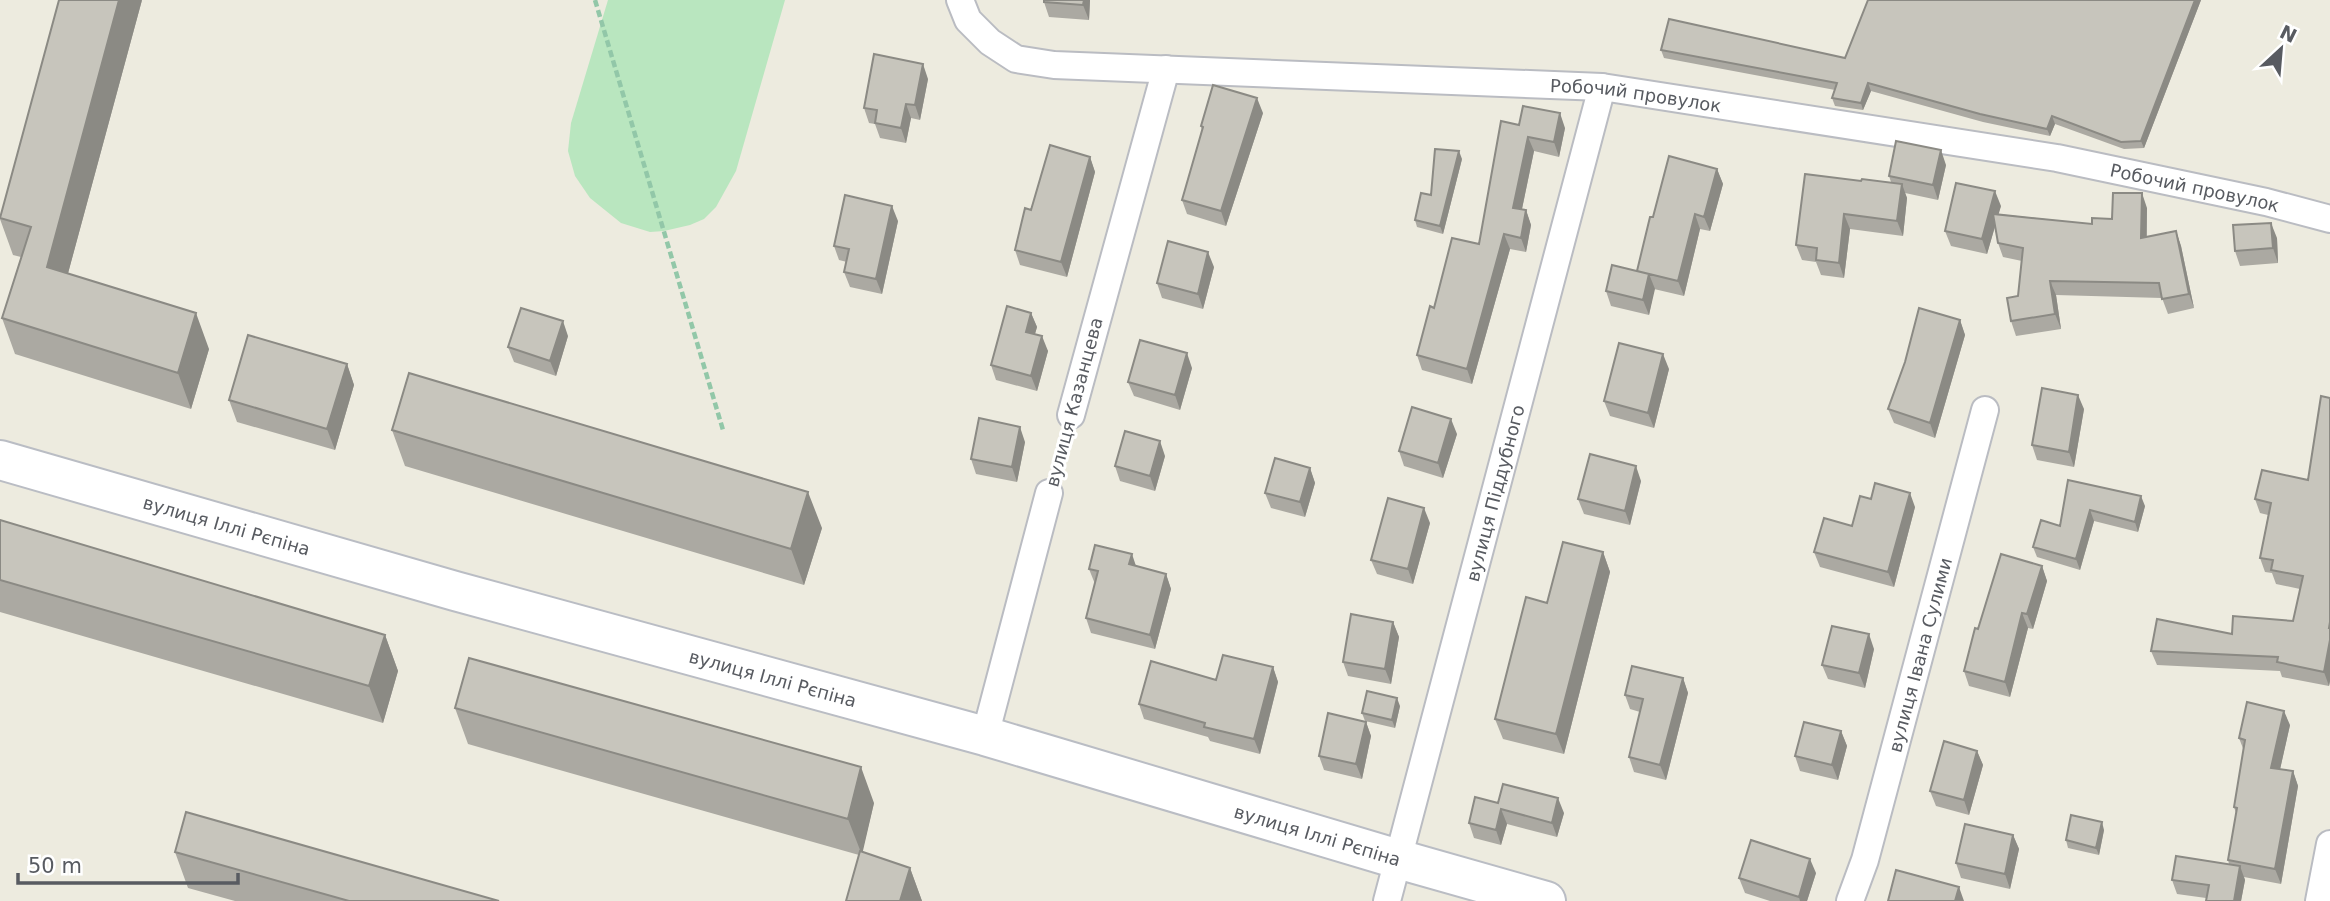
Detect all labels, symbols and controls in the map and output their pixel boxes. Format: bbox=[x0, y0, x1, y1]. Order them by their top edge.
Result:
north arrow bbox=[2246, 14, 2316, 84]
text: N bbox=[2276, 20, 2300, 47]
street label: Робочий провулок bbox=[1550, 74, 1723, 116]
street label: Робочий провулок bbox=[2108, 159, 2282, 216]
street label: вулиця Казанцева bbox=[1041, 315, 1107, 489]
street label: вулиця Піддубного bbox=[1461, 402, 1528, 584]
street label: вулиця Іллі Рєпіна bbox=[141, 491, 313, 559]
street label: вулиця Івана Сулими bbox=[1884, 555, 1956, 754]
street label: вулиця Іллі Рєпіна bbox=[687, 645, 859, 711]
street label: вулиця Іллі Рєпіна bbox=[1232, 800, 1403, 870]
scale bar bbox=[18, 842, 238, 886]
text: 50 m bbox=[28, 854, 82, 878]

